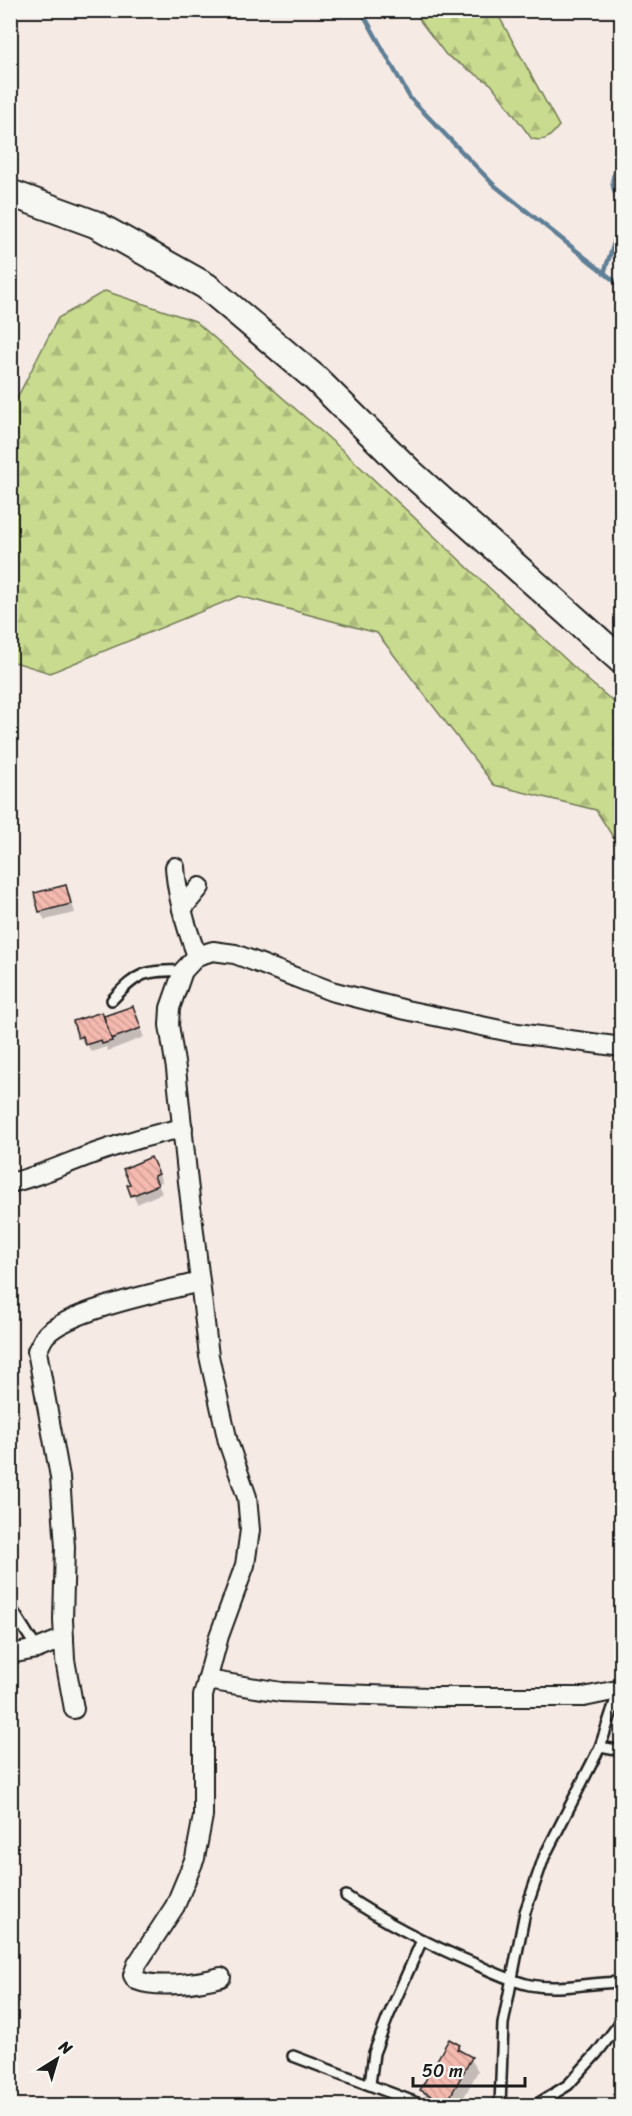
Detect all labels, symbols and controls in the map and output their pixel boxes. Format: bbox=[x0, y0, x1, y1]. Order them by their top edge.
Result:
north arrow bbox=[27, 2029, 87, 2089]
text: N bbox=[52, 2032, 80, 2063]
scale bar bbox=[413, 2050, 526, 2088]
text: 50 m bbox=[422, 2055, 463, 2087]

